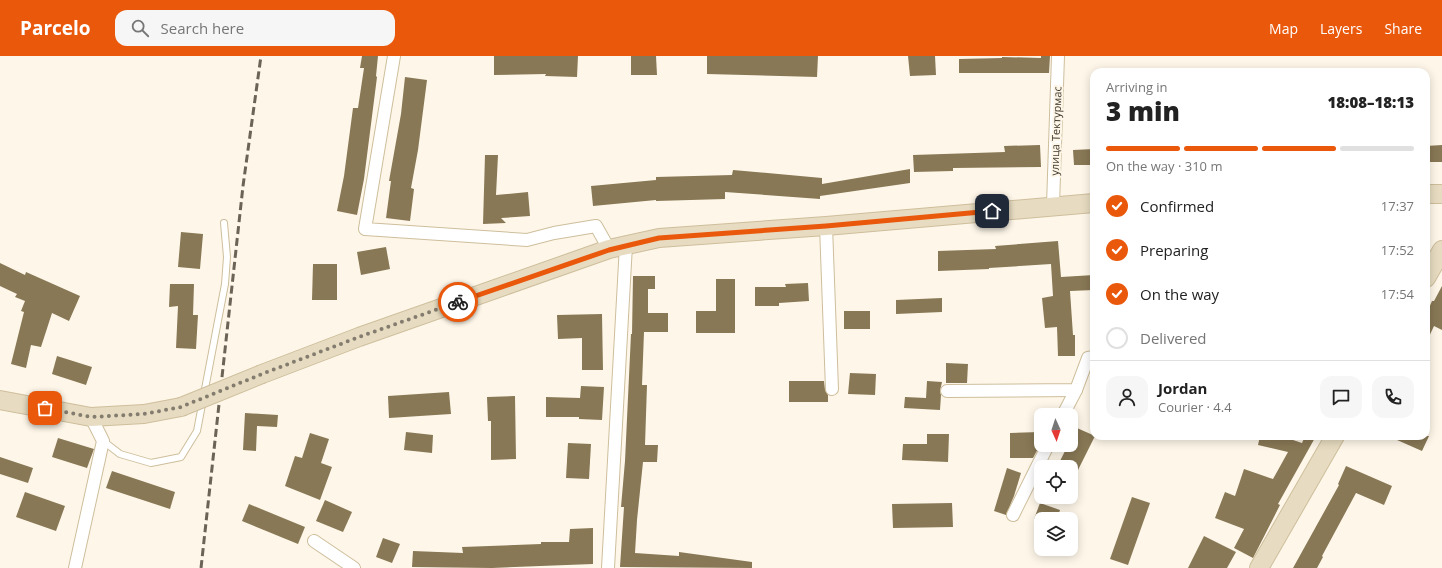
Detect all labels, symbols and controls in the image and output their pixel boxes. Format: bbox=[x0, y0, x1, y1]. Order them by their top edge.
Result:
search box bbox=[115, 10, 395, 46]
text: Parcelo bbox=[20, 15, 91, 41]
icon: search bbox=[129, 17, 151, 39]
text: Search here bbox=[161, 18, 244, 38]
text: Map bbox=[1269, 19, 1298, 38]
text: Layers bbox=[1320, 19, 1362, 38]
text: Share bbox=[1384, 19, 1422, 38]
text: Arriving in bbox=[1106, 78, 1168, 96]
street label: улица Тектурмас bbox=[1046, 86, 1065, 176]
text: 18:08–18:13 bbox=[1328, 92, 1414, 112]
text: 3 min bbox=[1106, 93, 1180, 129]
text: On the way · 310 m bbox=[1106, 157, 1222, 175]
pin bbox=[975, 194, 1009, 228]
icon: check bbox=[1106, 195, 1128, 217]
text: Confirmed bbox=[1140, 196, 1214, 216]
text: 17:37 bbox=[1381, 197, 1414, 215]
icon: home bbox=[981, 200, 1003, 222]
icon: check bbox=[1106, 239, 1128, 261]
text: Preparing bbox=[1140, 240, 1208, 260]
text: 17:52 bbox=[1381, 241, 1414, 259]
courier bbox=[438, 282, 478, 322]
icon: check bbox=[1106, 283, 1128, 305]
text: On the way bbox=[1140, 284, 1219, 304]
text: 17:54 bbox=[1381, 285, 1414, 303]
icon: bike bbox=[447, 291, 469, 313]
text: Delivered bbox=[1140, 328, 1207, 348]
button: person bbox=[1106, 376, 1148, 418]
button: chat bbox=[1320, 376, 1362, 418]
button: phone bbox=[1372, 376, 1414, 418]
text: Jordan bbox=[1158, 378, 1207, 398]
pin bbox=[28, 391, 62, 425]
icon: bag bbox=[34, 397, 56, 419]
text: Courier · 4.4 bbox=[1158, 398, 1232, 416]
north arrow bbox=[1034, 408, 1078, 452]
map controls bbox=[1034, 408, 1078, 556]
button: locate bbox=[1034, 460, 1078, 504]
button: layers bbox=[1034, 512, 1078, 556]

